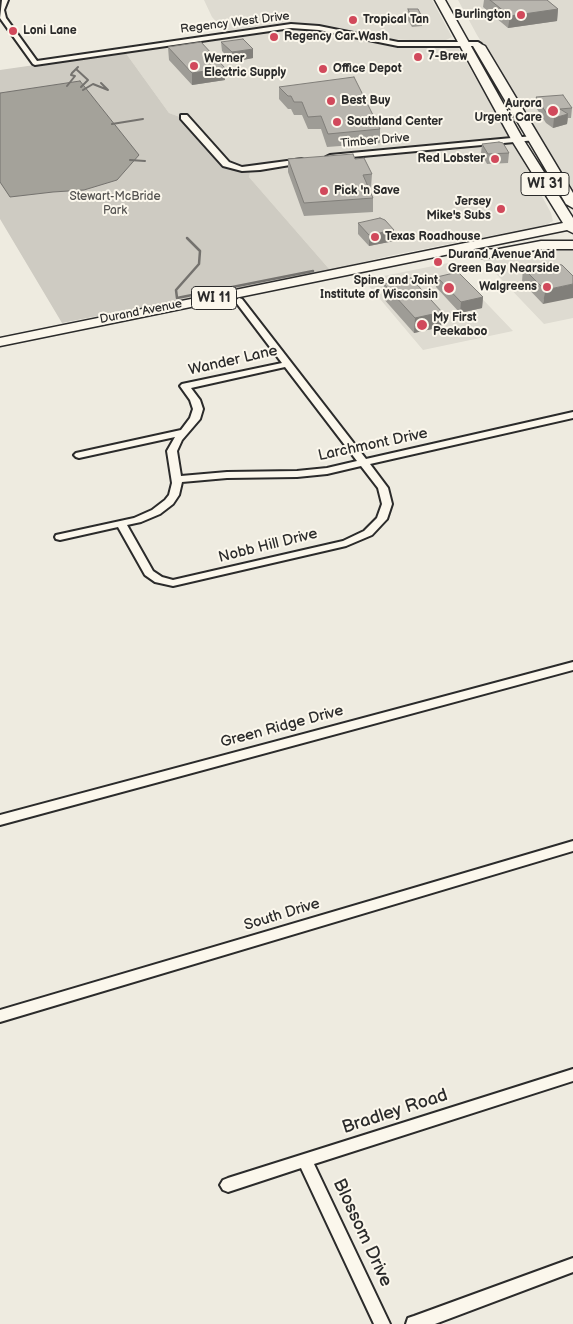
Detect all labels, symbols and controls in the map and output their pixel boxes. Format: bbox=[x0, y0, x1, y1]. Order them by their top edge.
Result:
place label: Burlington bbox=[454, 8, 511, 22]
street label: Regency West Drive bbox=[180, 9, 290, 37]
marker: Burlington bbox=[515, 9, 527, 21]
place label: Tropical Tan bbox=[363, 13, 429, 27]
marker: Tropical Tan bbox=[347, 14, 359, 26]
place label: Loni Lane bbox=[23, 24, 77, 38]
marker: Loni Lane bbox=[7, 25, 19, 37]
place label: Regency Car Wash bbox=[284, 30, 388, 44]
marker: Regency Car Wash bbox=[268, 31, 280, 43]
place label: 7-Brew bbox=[428, 50, 467, 64]
marker: 7-Brew bbox=[412, 51, 424, 63]
place label: Werner Electric Supply bbox=[204, 52, 286, 80]
marker: Werner Electric Supply bbox=[188, 60, 200, 72]
place label: Office Depot bbox=[333, 62, 402, 76]
marker: Office Depot bbox=[317, 63, 329, 75]
place label: Best Buy bbox=[341, 94, 390, 108]
marker: Best Buy bbox=[325, 95, 337, 107]
place label: Aurora Urgent Care bbox=[475, 97, 542, 125]
marker: Aurora Urgent Care bbox=[546, 104, 560, 118]
place label: Southland Center bbox=[347, 115, 443, 129]
marker: Southland Center bbox=[331, 116, 343, 128]
street label: Timber Drive bbox=[340, 131, 410, 151]
place label: Red Lobster bbox=[418, 152, 485, 166]
marker: Red Lobster bbox=[489, 153, 501, 165]
road number: WI 31 bbox=[521, 172, 569, 195]
place label: Pick 'n Save bbox=[334, 184, 400, 198]
marker: Pick 'n Save bbox=[318, 185, 330, 197]
park label: Stewart-McBride Park bbox=[69, 190, 161, 218]
place label: Jersey Mike's Subs bbox=[426, 195, 491, 223]
marker: Jersey Mike's Subs bbox=[495, 203, 507, 215]
place label: Texas Roadhouse bbox=[385, 230, 480, 244]
marker: Texas Roadhouse bbox=[369, 231, 381, 243]
place label: Durand Avenue And Green Bay Nearside bbox=[448, 248, 559, 276]
marker: Durand Avenue And Green Bay Nearside bbox=[432, 256, 444, 268]
place label: Spine and Joint Institute of Wisconsin bbox=[320, 274, 438, 302]
place label: Walgreens bbox=[479, 280, 537, 294]
marker: Spine and Joint Institute of Wisconsin bbox=[442, 281, 456, 295]
marker: Walgreens bbox=[541, 281, 553, 293]
road number: WI 11 bbox=[192, 286, 236, 310]
street label: Durand Avenue bbox=[99, 297, 183, 327]
place label: My First Peekaboo bbox=[433, 311, 487, 339]
marker: My First Peekaboo bbox=[415, 318, 429, 332]
street label: Wander Lane bbox=[187, 342, 279, 380]
street label: Larchmont Drive bbox=[317, 425, 429, 465]
street label: Nobb Hill Drive bbox=[217, 525, 319, 567]
street label: Green Ridge Drive bbox=[219, 702, 345, 752]
street label: South Drive bbox=[242, 895, 322, 935]
street label: Bradley Road bbox=[339, 1085, 451, 1139]
street label: Blossom Drive bbox=[328, 1176, 396, 1290]

